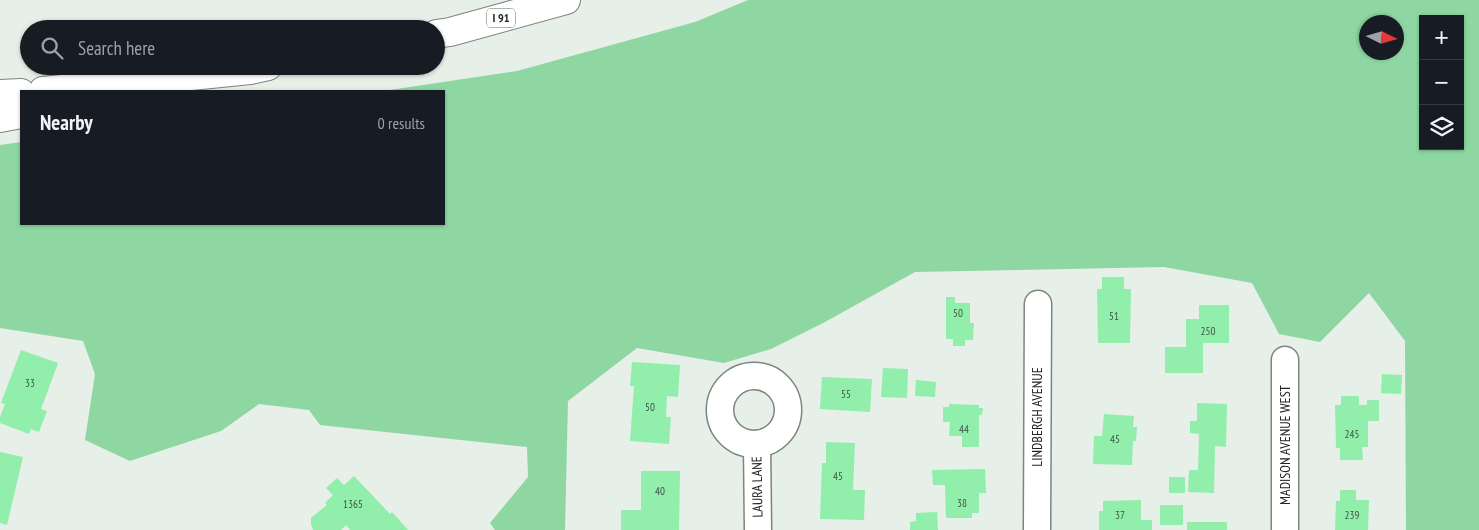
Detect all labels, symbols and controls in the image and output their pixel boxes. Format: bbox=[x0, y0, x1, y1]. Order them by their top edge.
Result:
road number: I 91 bbox=[487, 8, 515, 28]
north arrow bbox=[1359, 15, 1404, 60]
map controls bbox=[1419, 15, 1464, 150]
button: + bbox=[1419, 15, 1464, 60]
search box bbox=[20, 20, 445, 75]
icon: search bbox=[38, 34, 66, 62]
text: Search here bbox=[78, 36, 155, 60]
button: − bbox=[1419, 60, 1464, 105]
button: layers bbox=[1419, 105, 1464, 150]
text: Nearby bbox=[40, 109, 93, 136]
text: 0 results bbox=[378, 113, 425, 133]
house number: 50 bbox=[953, 306, 963, 320]
house number: 51 bbox=[1109, 309, 1119, 323]
house number: 250 bbox=[1201, 324, 1215, 338]
street label: LINDBERGH AVENUE bbox=[1028, 367, 1046, 467]
house number: 33 bbox=[25, 376, 35, 390]
street label: MADISON AVENUE WEST bbox=[1276, 384, 1294, 505]
house number: 55 bbox=[841, 387, 851, 401]
house number: 50 bbox=[645, 400, 655, 414]
house number: 44 bbox=[959, 422, 969, 436]
house number: 245 bbox=[1345, 427, 1359, 441]
house number: 45 bbox=[1110, 432, 1120, 446]
street label: LAURA LANE bbox=[747, 456, 767, 518]
house number: 45 bbox=[833, 469, 843, 483]
house number: 40 bbox=[655, 484, 665, 498]
house number: 38 bbox=[957, 496, 967, 510]
house number: 1365 bbox=[343, 497, 363, 511]
house number: 37 bbox=[1115, 508, 1125, 522]
house number: 239 bbox=[1345, 508, 1359, 522]

